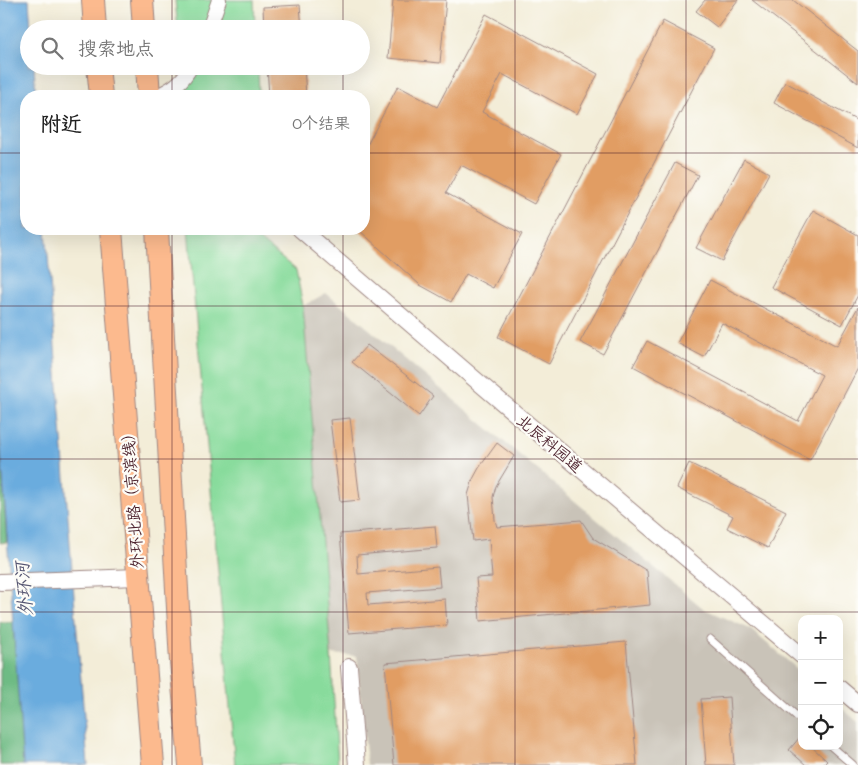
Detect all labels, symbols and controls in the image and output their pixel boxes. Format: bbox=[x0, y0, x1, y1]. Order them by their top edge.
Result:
search box bbox=[20, 20, 370, 75]
icon: search bbox=[38, 34, 66, 62]
text: 搜索地点 bbox=[78, 35, 154, 60]
text: 附近 bbox=[40, 109, 82, 136]
text: 0个结果 bbox=[292, 112, 350, 133]
street label: 北辰科园道 bbox=[513, 409, 588, 476]
street label: 外环北路（京滨线） bbox=[116, 424, 147, 570]
water label: 外环河 bbox=[8, 558, 37, 617]
map controls bbox=[798, 615, 843, 750]
button: + bbox=[798, 615, 843, 660]
button: − bbox=[798, 660, 843, 705]
button: locate bbox=[798, 705, 843, 750]

